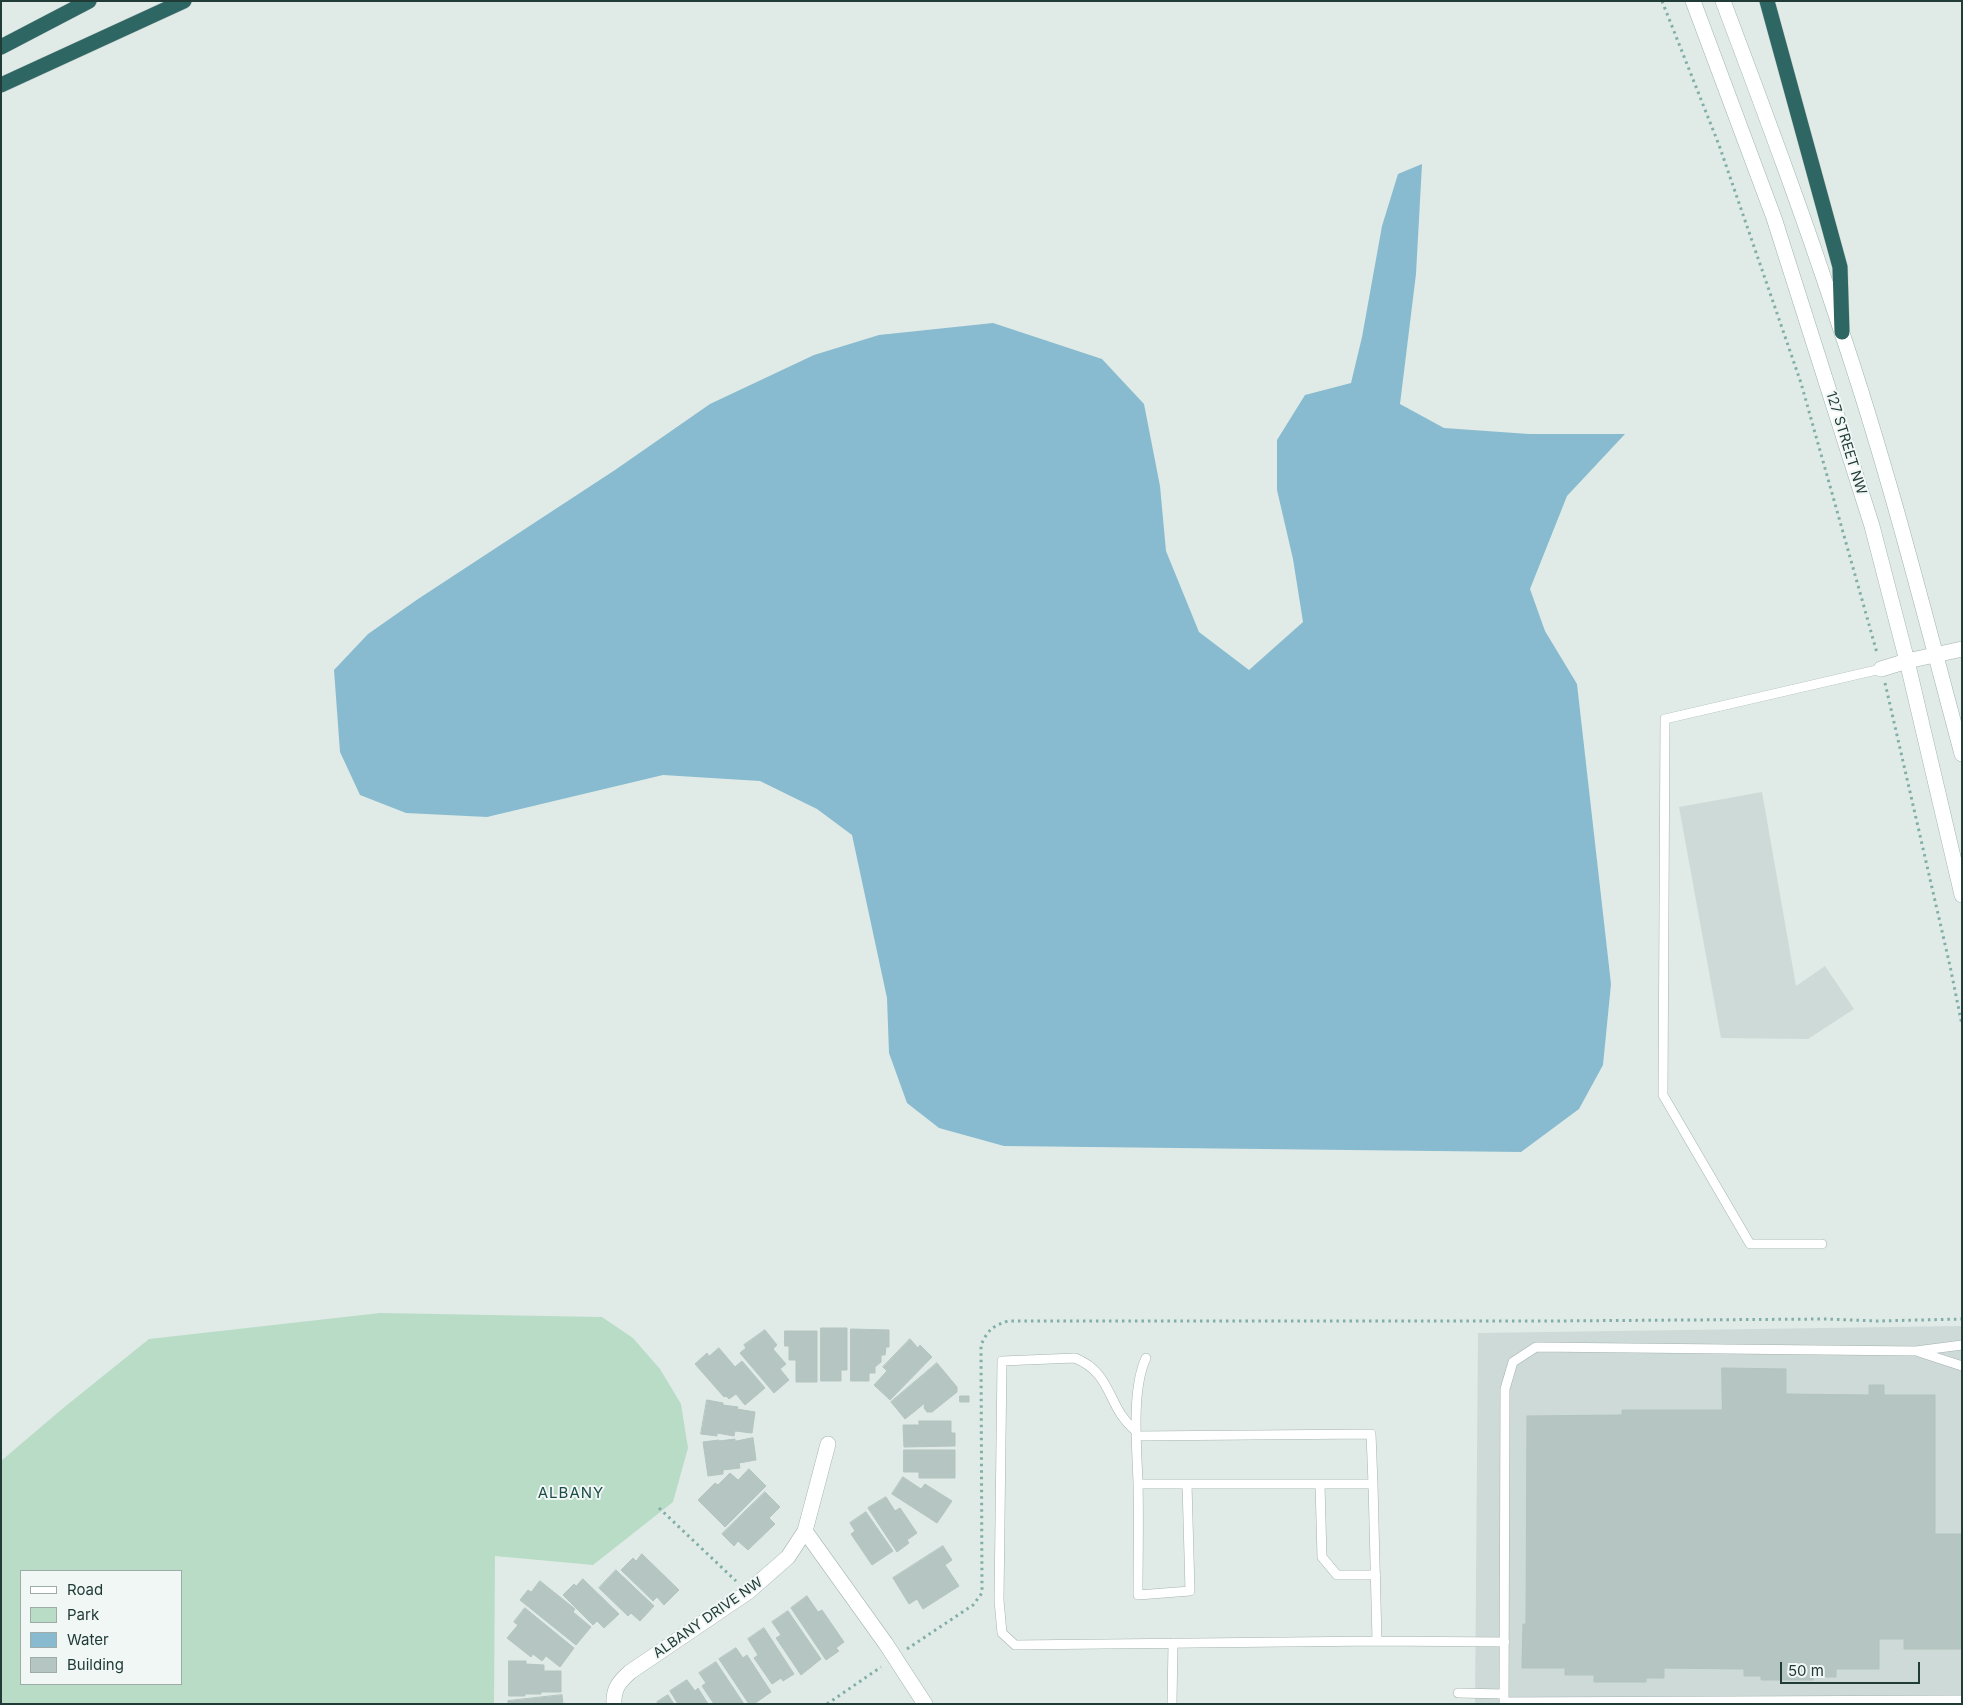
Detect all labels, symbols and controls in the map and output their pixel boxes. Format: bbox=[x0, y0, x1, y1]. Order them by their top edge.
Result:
street label: 127 STREET NW bbox=[1822, 389, 1870, 497]
district label: ALBANY bbox=[537, 1484, 605, 1502]
legend bbox=[20, 1570, 182, 1685]
street label: ALBANY DRIVE NW bbox=[650, 1574, 766, 1662]
text: Road bbox=[67, 1580, 103, 1599]
text: Park bbox=[67, 1605, 99, 1624]
text: Water bbox=[67, 1630, 109, 1649]
scale bar bbox=[1783, 1652, 1923, 1684]
text: Building bbox=[67, 1655, 124, 1674]
text: 50 m bbox=[1788, 1661, 1824, 1680]

